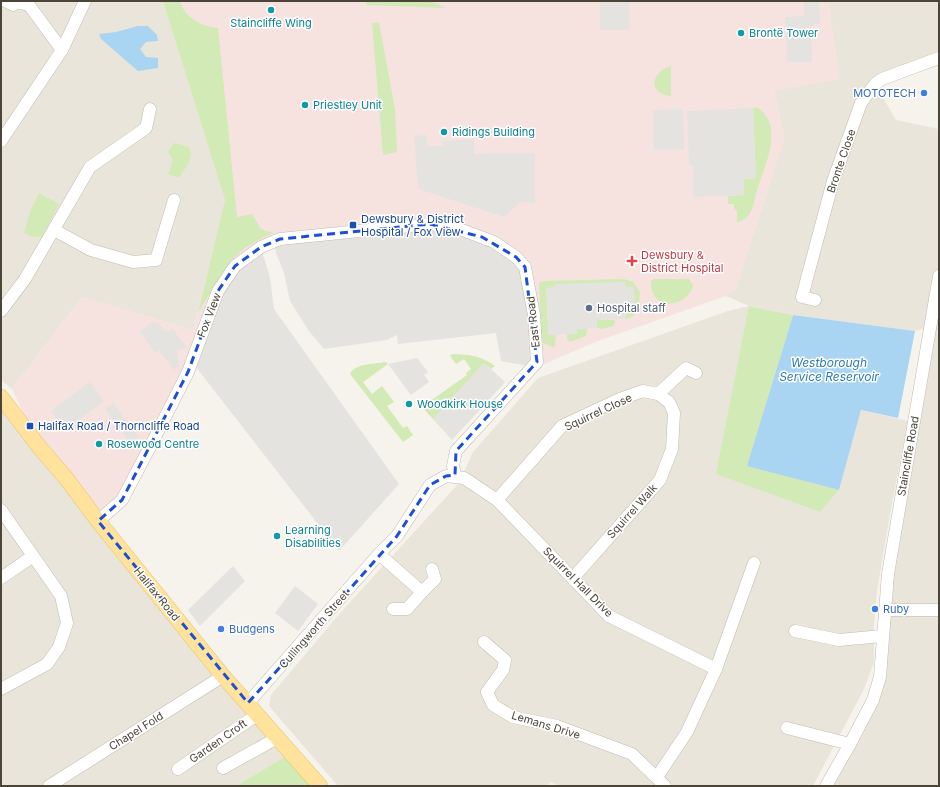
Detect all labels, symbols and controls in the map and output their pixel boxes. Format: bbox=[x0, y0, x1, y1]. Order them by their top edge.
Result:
marker: Staincliffe Wing bbox=[266, 5, 276, 15]
place label: Staincliffe Wing bbox=[230, 16, 312, 30]
place label: Brontë Tower bbox=[749, 26, 818, 40]
marker: Brontë Tower bbox=[736, 28, 746, 38]
place label: MOTOTECH bbox=[853, 86, 916, 100]
marker: MOTOTECH bbox=[919, 88, 929, 98]
place label: Priestley Unit bbox=[313, 98, 382, 112]
marker: Priestley Unit bbox=[300, 100, 310, 110]
place label: Ridings Building bbox=[452, 125, 535, 139]
marker: Ridings Building bbox=[439, 127, 449, 137]
street label: Bronte Close bbox=[824, 127, 858, 195]
place label: Dewsbury & District Hospital / Fox View bbox=[361, 212, 464, 239]
marker: Dewsbury & District Hospital / Fox View bbox=[348, 220, 358, 230]
place label: Dewsbury & District Hospital bbox=[641, 248, 723, 275]
marker: Dewsbury & District Hospital bbox=[626, 255, 638, 267]
street label: Fox View bbox=[194, 291, 224, 339]
street label: East Road bbox=[523, 295, 543, 349]
place label: Hospital staff bbox=[597, 301, 666, 315]
marker: Hospital staff bbox=[584, 303, 594, 313]
water label: Westborough Service Reservoir bbox=[779, 355, 879, 384]
street label: Squirrel Close bbox=[562, 390, 634, 434]
place label: Woodkirk House bbox=[417, 397, 503, 411]
marker: Woodkirk House bbox=[404, 399, 414, 409]
street label: Staincliffe Road bbox=[894, 415, 922, 497]
place label: Halifax Road / Thorncliffe Road bbox=[38, 419, 200, 433]
marker: Halifax Road / Thorncliffe Road bbox=[25, 421, 35, 431]
place label: Rosewood Centre bbox=[107, 437, 199, 451]
marker: Rosewood Centre bbox=[94, 439, 104, 449]
street label: Squirrel Walk bbox=[604, 481, 660, 541]
place label: Learning Disabilities bbox=[285, 523, 341, 550]
marker: Learning Disabilities bbox=[272, 531, 282, 541]
street label: Squirrel Hall Drive bbox=[540, 544, 616, 620]
street label: Halifax Road bbox=[131, 564, 183, 624]
street label: Cullingworth Street bbox=[276, 586, 352, 671]
place label: Ruby bbox=[883, 602, 909, 616]
marker: Ruby bbox=[870, 604, 880, 614]
place label: Budgens bbox=[229, 622, 275, 636]
marker: Budgens bbox=[216, 624, 226, 634]
street label: Lemans Drive bbox=[510, 708, 582, 742]
street label: Chapel Fold bbox=[106, 709, 166, 753]
street label: Garden Croft bbox=[187, 716, 250, 766]

